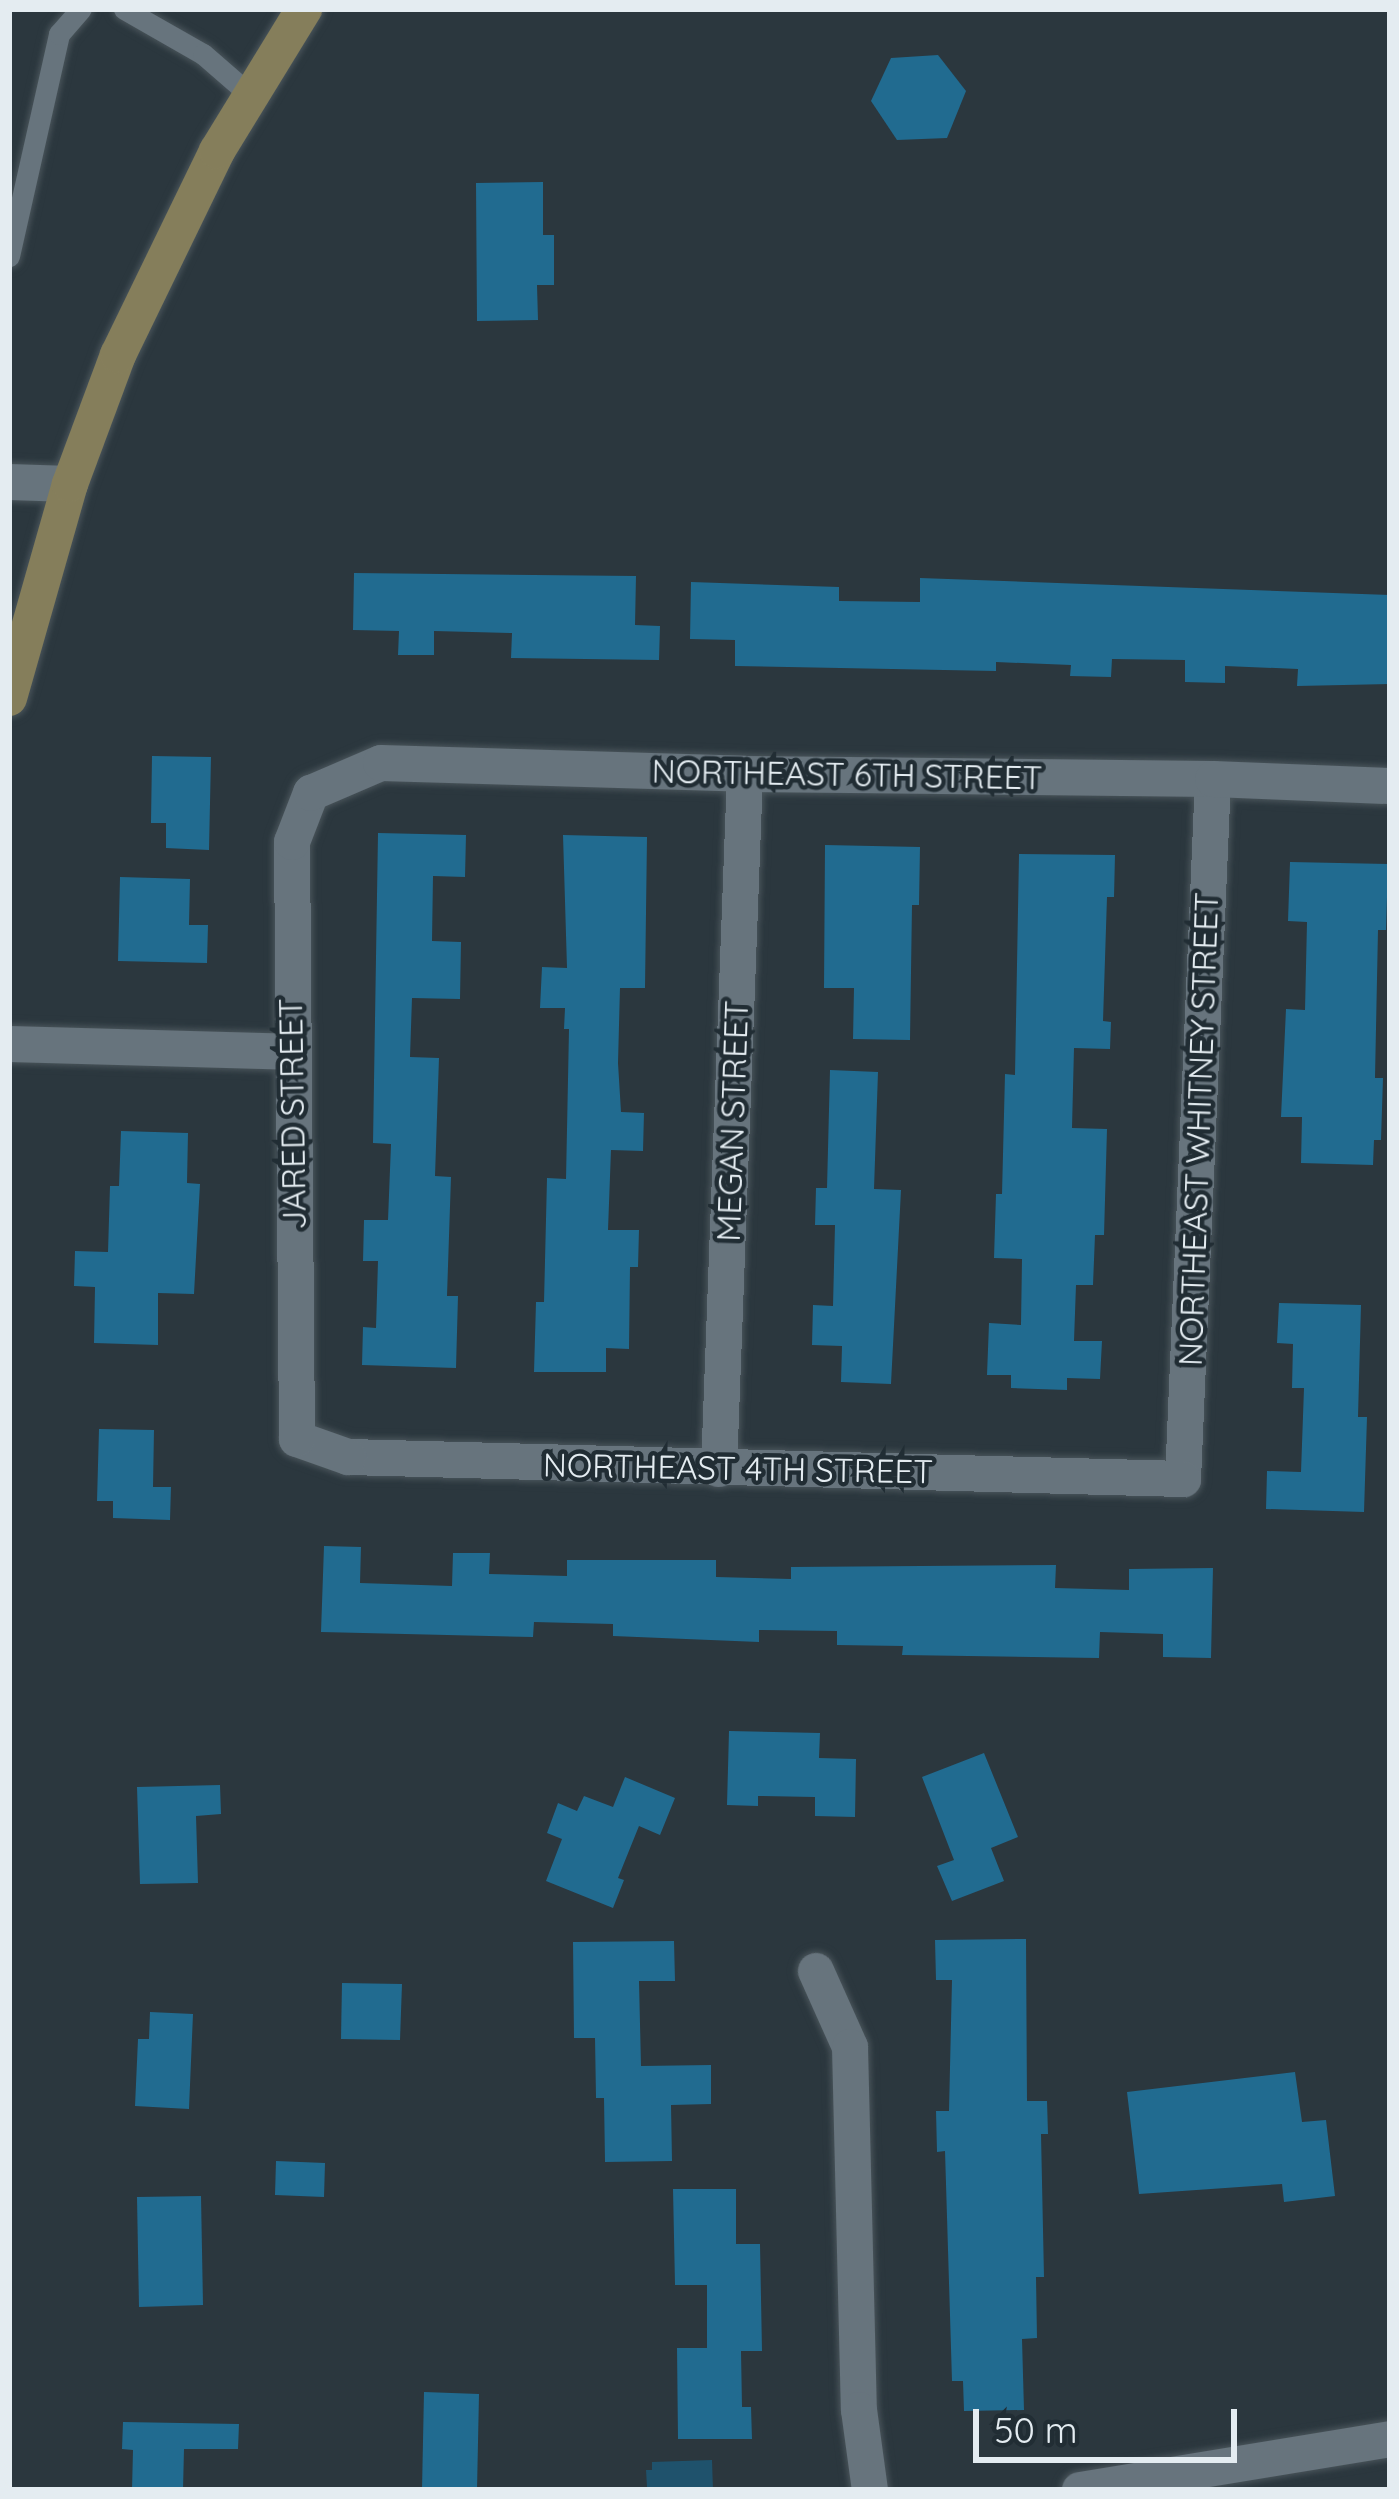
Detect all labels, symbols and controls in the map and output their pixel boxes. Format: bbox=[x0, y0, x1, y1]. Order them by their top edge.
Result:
street label: NORTHEAST 6TH STREET bbox=[651, 751, 1043, 797]
street label: NORTHEAST WHITNEY STREET bbox=[1170, 891, 1226, 1367]
street label: JARED STREET bbox=[270, 998, 314, 1230]
street label: MEGAN STREET bbox=[708, 1000, 756, 1242]
street label: NORTHEAST 4TH STREET bbox=[543, 1445, 933, 1491]
scale bar bbox=[979, 2385, 1243, 2459]
text: 50 m bbox=[994, 2407, 1078, 2452]

